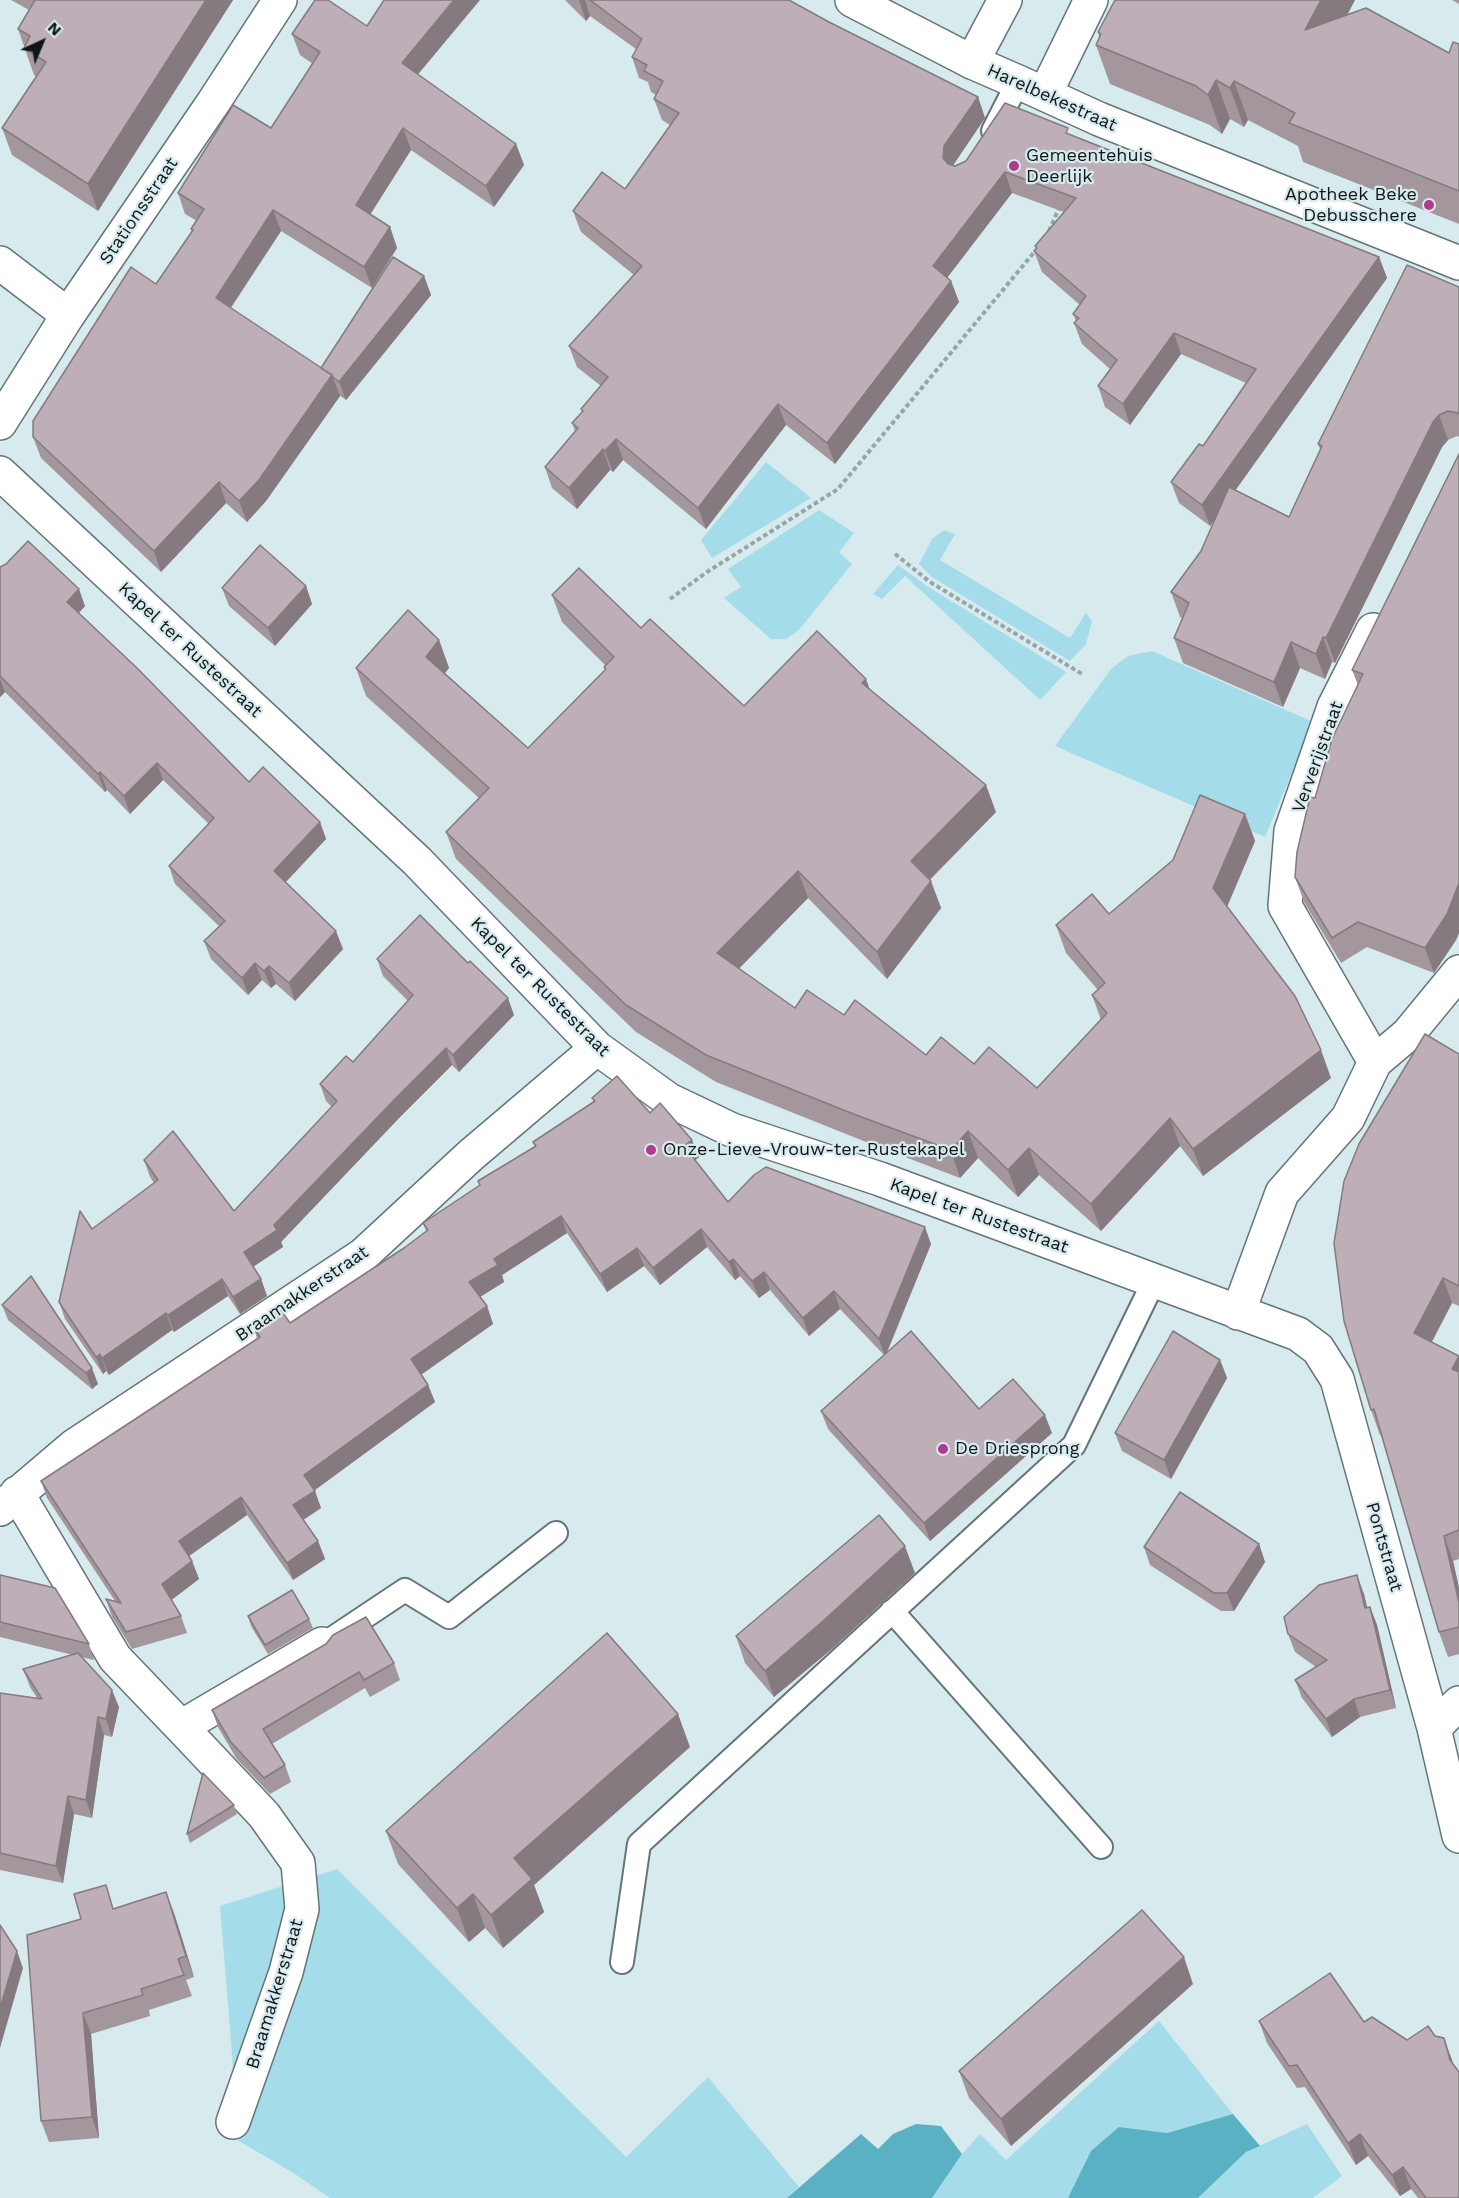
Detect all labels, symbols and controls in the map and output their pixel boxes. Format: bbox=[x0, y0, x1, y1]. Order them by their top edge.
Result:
north arrow bbox=[12, 12, 72, 72]
text: N bbox=[44, 18, 66, 40]
street label: Harelbekestraat bbox=[984, 60, 1120, 136]
place label: Gemeentehuis Deerlijk bbox=[1026, 145, 1153, 188]
street label: Stationsstraat bbox=[95, 153, 183, 269]
marker: Gemeentehuis Deerlijk bbox=[1007, 159, 1021, 173]
place label: Apotheek Beke Debusschere bbox=[1285, 184, 1417, 226]
marker: Apotheek Beke Debusschere bbox=[1422, 198, 1436, 212]
street label: Kapel ter Rustestraat bbox=[114, 578, 266, 722]
street label: Ververijstraat bbox=[1288, 698, 1348, 816]
street label: Kapel ter Rustestraat bbox=[466, 913, 614, 1061]
place label: Onze-Lieve-Vrouw-ter-Rustekapel bbox=[663, 1139, 964, 1161]
marker: Onze-Lieve-Vrouw-ter-Rustekapel bbox=[644, 1143, 658, 1157]
street label: Kapel ter Rustestraat bbox=[887, 1174, 1071, 1258]
street label: Braamakkerstraat bbox=[231, 1242, 373, 1346]
place label: De Driesprong bbox=[955, 1438, 1079, 1460]
marker: De Driesprong bbox=[936, 1442, 950, 1456]
street label: Pontstraat bbox=[1361, 1500, 1407, 1594]
street label: Braamakkerstraat bbox=[242, 1916, 308, 2072]

